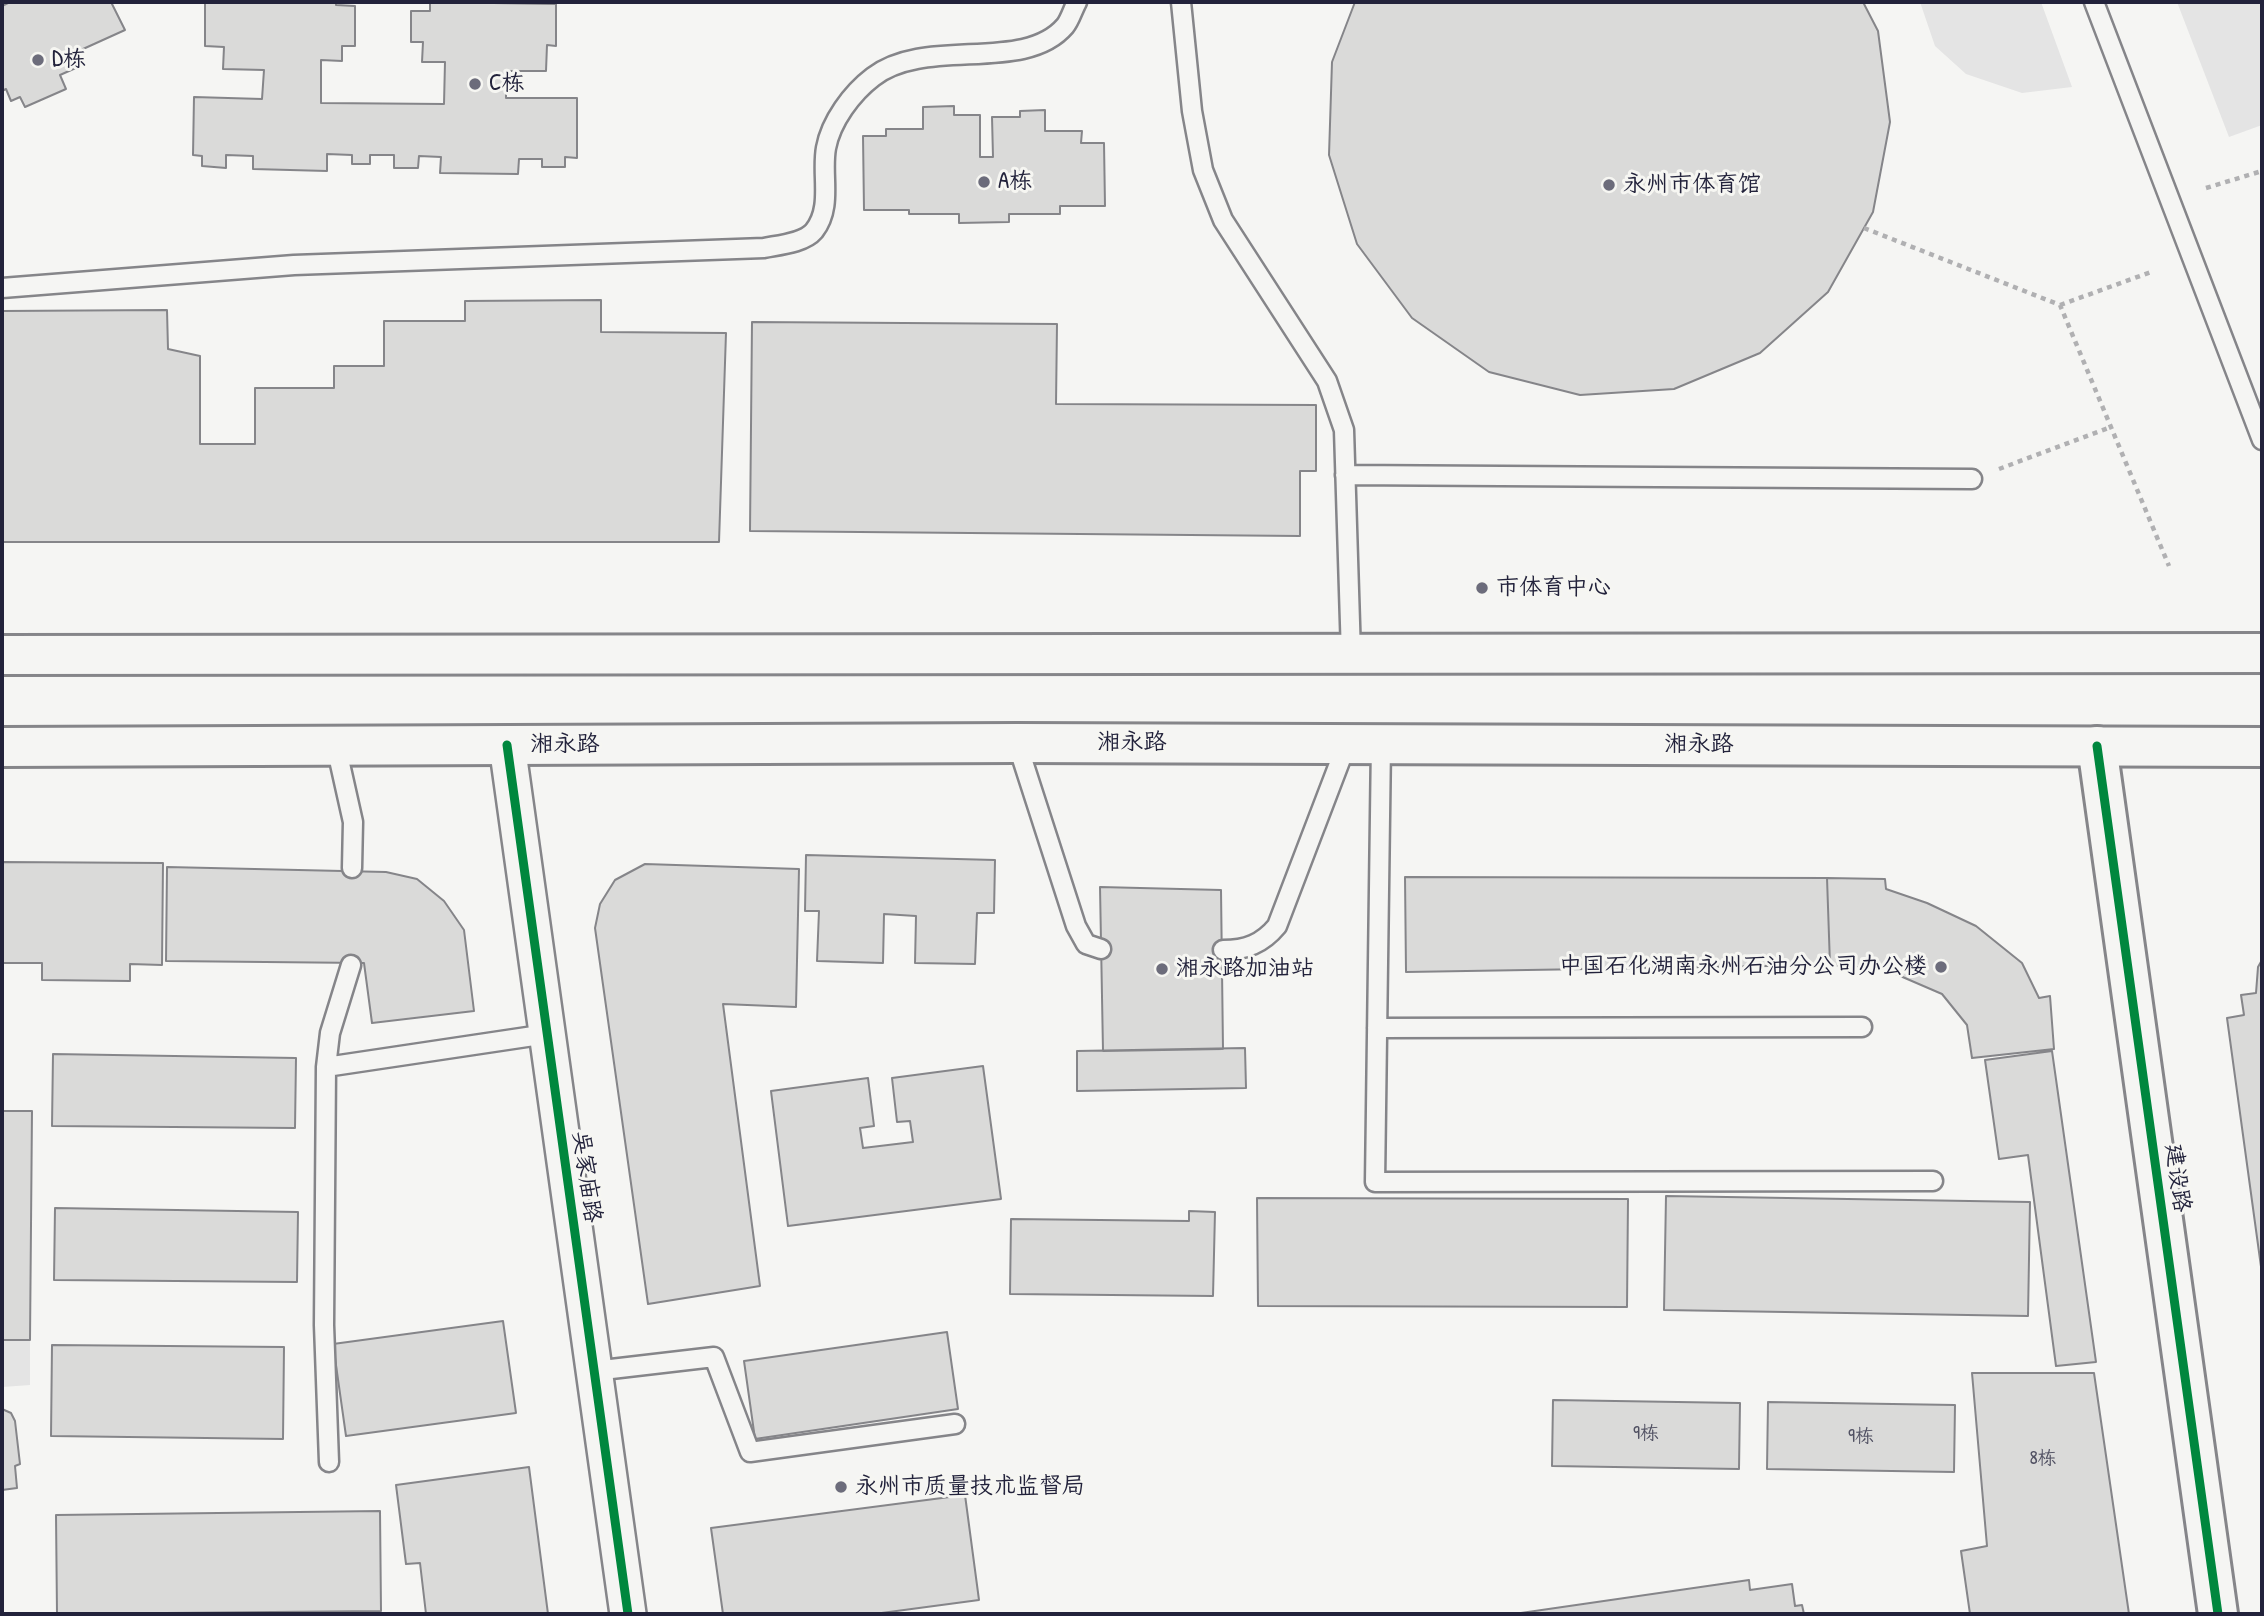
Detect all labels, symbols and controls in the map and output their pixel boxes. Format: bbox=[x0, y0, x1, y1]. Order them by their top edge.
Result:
place label: D栋 bbox=[52, 46, 86, 74]
marker: D栋 bbox=[30, 52, 46, 68]
place label: C栋 bbox=[489, 70, 525, 98]
marker: C栋 bbox=[467, 76, 483, 92]
place label: A栋 bbox=[998, 168, 1032, 196]
place label: 永州市体育馆 bbox=[1623, 171, 1761, 199]
marker: A栋 bbox=[976, 174, 992, 190]
marker: 永州市体育馆 bbox=[1601, 177, 1617, 193]
place label: 市体育中心 bbox=[1496, 574, 1611, 602]
marker: 市体育中心 bbox=[1474, 580, 1490, 596]
street label: 湘永路 bbox=[1098, 729, 1166, 757]
street label: 湘永路 bbox=[531, 731, 599, 759]
street label: 湘永路 bbox=[1665, 731, 1733, 759]
place label: 中国石化湖南永州石油分公司办公楼 bbox=[1559, 953, 1927, 981]
place label: 湘永路加油站 bbox=[1176, 955, 1314, 983]
marker: 中国石化湖南永州石油分公司办公楼 bbox=[1933, 959, 1949, 975]
marker: 湘永路加油站 bbox=[1154, 961, 1170, 977]
street label: 吴家庙路 bbox=[566, 1130, 606, 1224]
street label: 建设路 bbox=[2159, 1142, 2195, 1214]
house number: 9栋 bbox=[1633, 1423, 1659, 1445]
house number: 9栋 bbox=[1848, 1426, 1874, 1448]
house number: 8栋 bbox=[2029, 1448, 2057, 1470]
place label: 永州市质量技术监督局 bbox=[855, 1473, 1085, 1501]
marker: 永州市质量技术监督局 bbox=[833, 1479, 849, 1495]

